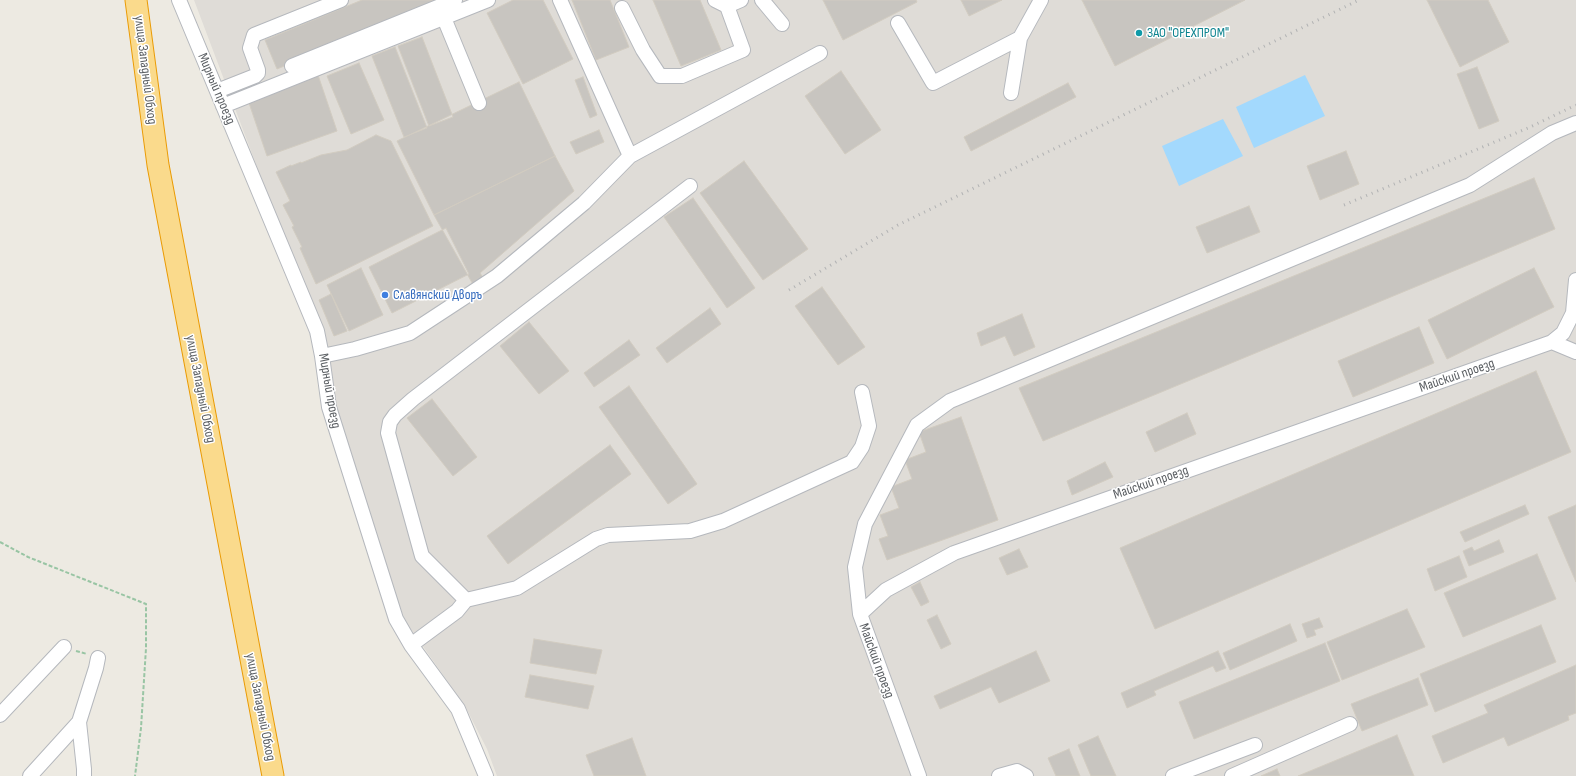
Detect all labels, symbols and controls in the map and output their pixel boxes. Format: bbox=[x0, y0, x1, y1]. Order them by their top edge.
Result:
street label: улица Западный Обход bbox=[130, 15, 160, 125]
place label: ЗАО "ОРЕХПРОМ" bbox=[1147, 25, 1229, 41]
marker: ЗАО "ОРЕХПРОМ" bbox=[1134, 28, 1144, 38]
street label: Мирный проезд bbox=[193, 51, 239, 127]
place label: Cлавянский Дворъ bbox=[393, 287, 482, 303]
marker: Cлавянский Дворъ bbox=[380, 290, 390, 300]
street label: улица Западный Обход bbox=[181, 334, 219, 444]
street label: Мирный проезд bbox=[314, 352, 344, 430]
street label: Майский проезд bbox=[1417, 355, 1497, 397]
street label: Майский проезд bbox=[1111, 462, 1191, 504]
street label: Майский проезд bbox=[855, 621, 897, 701]
street label: улица Западный Обход bbox=[241, 652, 279, 762]

